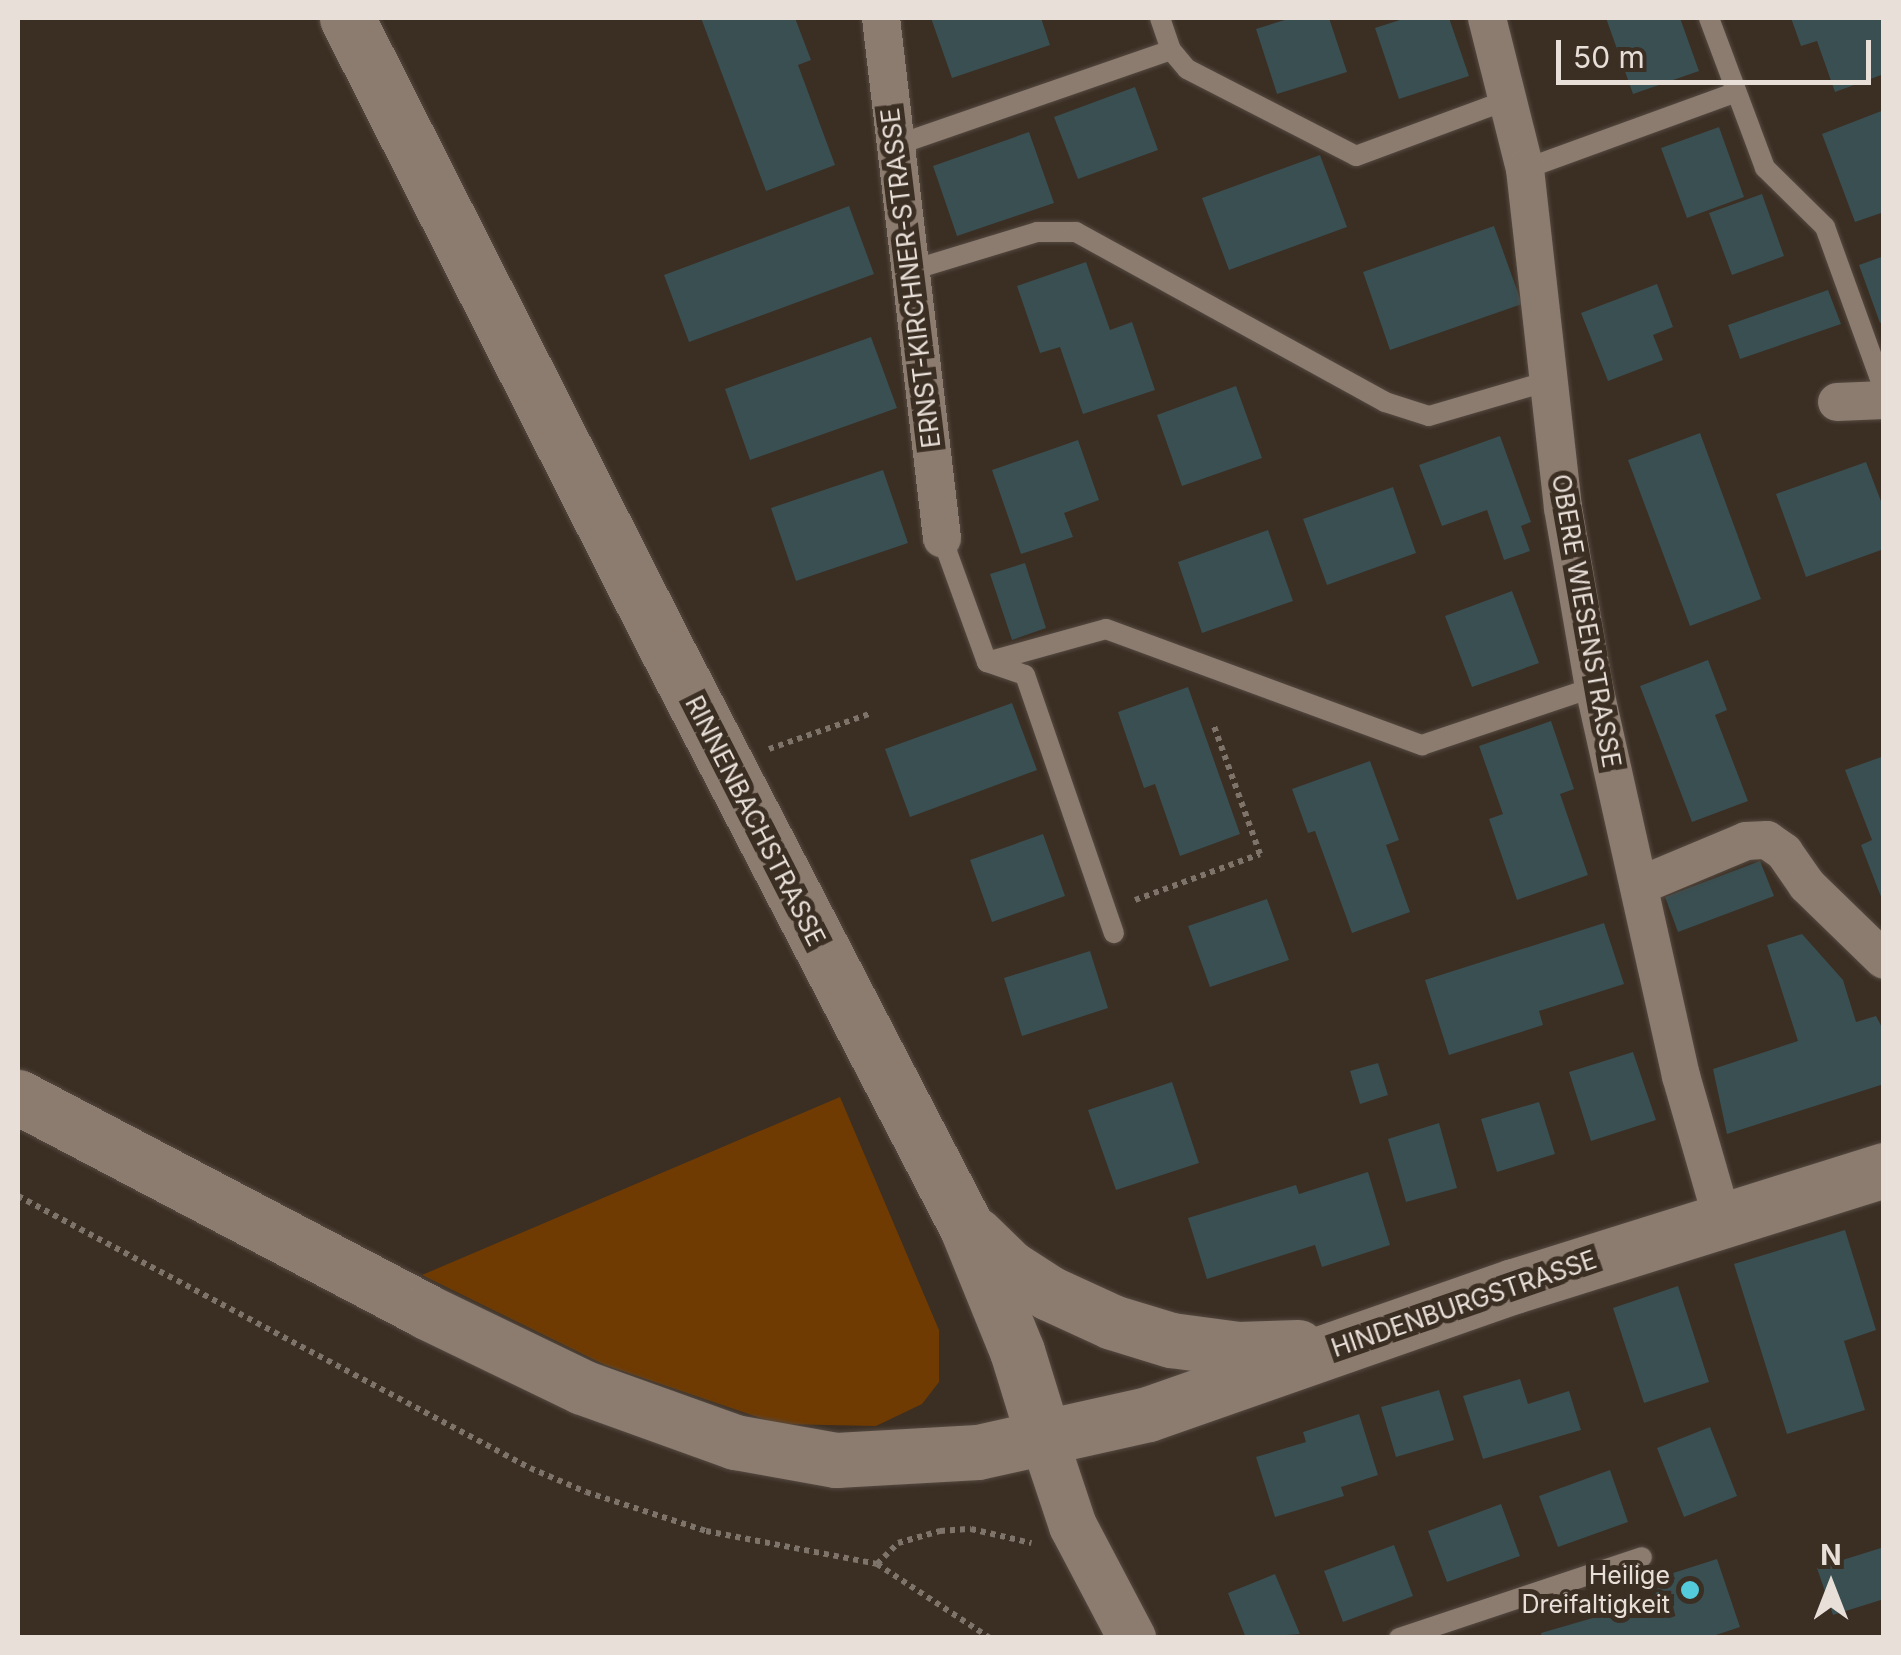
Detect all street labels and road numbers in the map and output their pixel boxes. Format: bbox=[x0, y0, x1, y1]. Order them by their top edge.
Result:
street label: ERNST-KIRCHNER-STRASSE bbox=[875, 106, 947, 450]
street label: OBERE WIESENSTRASSE bbox=[1545, 472, 1627, 770]
street label: RINNENBACHSTRASSE bbox=[679, 691, 831, 951]
street label: HINDENBURGSTRASSE bbox=[1328, 1245, 1600, 1363]

